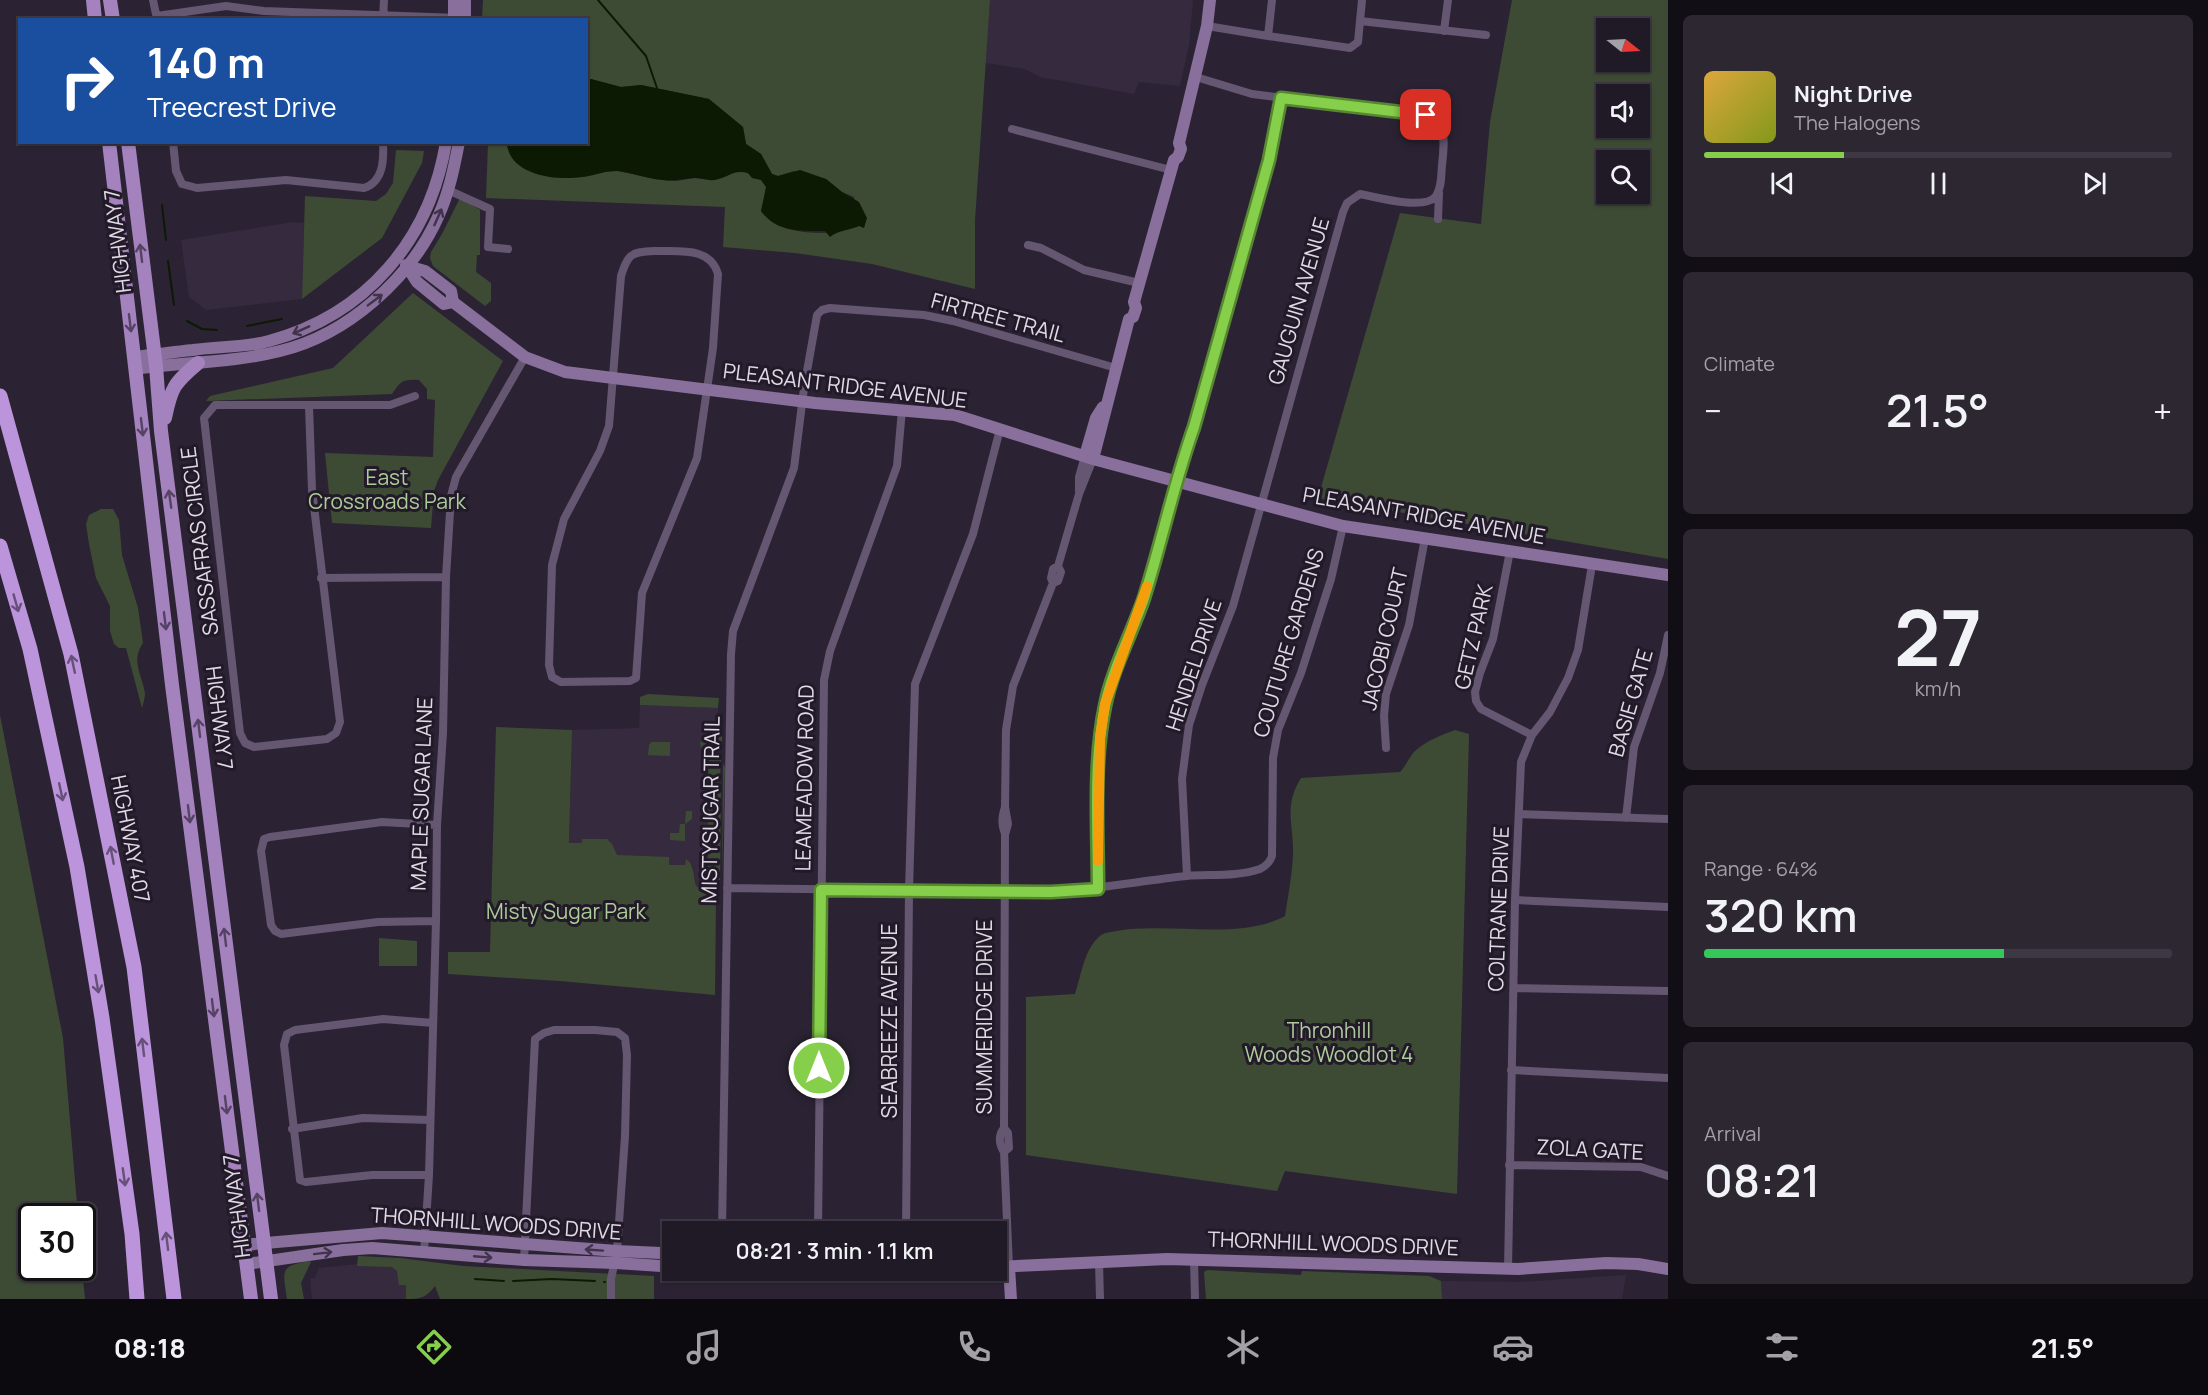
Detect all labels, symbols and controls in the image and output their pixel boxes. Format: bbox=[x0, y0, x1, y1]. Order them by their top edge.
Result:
north arrow bbox=[1596, 18, 1650, 72]
map controls bbox=[1596, 18, 1650, 204]
text: 140 m bbox=[147, 33, 265, 91]
icon: right bbox=[48, 42, 126, 120]
text: Night Drive bbox=[1794, 79, 1913, 109]
button: sound bbox=[1596, 84, 1650, 138]
text: Treecrest Drive bbox=[147, 88, 337, 125]
pin bbox=[1400, 89, 1451, 140]
icon: arrive bbox=[1409, 98, 1442, 131]
text: The Halogens bbox=[1794, 109, 1920, 136]
button: search bbox=[1596, 150, 1650, 204]
icon: previous bbox=[1766, 167, 1799, 200]
icon: pause bbox=[1922, 167, 1955, 200]
icon: next bbox=[2078, 167, 2111, 200]
street label: HIGHWAY 7 bbox=[97, 188, 137, 295]
one-way arrow bbox=[432, 208, 444, 226]
street label: GAUGUIN AVENUE bbox=[1261, 214, 1335, 388]
one-way arrow bbox=[136, 243, 147, 263]
street label: FIRTREE TRAIL bbox=[928, 286, 1068, 348]
one-way arrow bbox=[366, 294, 382, 307]
one-way arrow bbox=[125, 313, 136, 333]
one-way arrow bbox=[293, 325, 311, 336]
text: Climate bbox=[1704, 350, 1775, 377]
street label: PLEASANT RIDGE AVENUE bbox=[721, 356, 969, 414]
text: 21.5° bbox=[1886, 379, 1989, 441]
text: − bbox=[1704, 388, 1722, 433]
text: + bbox=[2153, 388, 2172, 433]
one-way arrow bbox=[137, 417, 148, 437]
street label: SASSAFRAS CIRCLE bbox=[174, 445, 224, 637]
park label: East Crossroads Park bbox=[308, 463, 466, 515]
street label: PLEASANT RIDGE AVENUE bbox=[1301, 480, 1548, 550]
one-way arrow bbox=[165, 489, 176, 509]
street label: COUTURE GARDENS bbox=[1246, 545, 1330, 741]
street label: JACOBI COURT bbox=[1354, 564, 1414, 713]
street label: GETZ PARK bbox=[1447, 581, 1499, 692]
text: 27 bbox=[1894, 583, 1982, 689]
one-way arrow bbox=[11, 593, 22, 612]
street label: HENDEL DRIVE bbox=[1158, 595, 1228, 734]
one-way arrow bbox=[159, 610, 170, 630]
street label: BASIE GATE bbox=[1601, 646, 1659, 760]
one-way arrow bbox=[67, 655, 78, 674]
street label: HIGHWAY 7 bbox=[200, 664, 240, 771]
text: km/h bbox=[1915, 675, 1961, 702]
street label: LEAMEADOW ROAD bbox=[788, 684, 820, 872]
street label: MAPLE SUGAR LANE bbox=[404, 697, 438, 891]
street label: MISTYSUGAR TRAIL bbox=[694, 716, 726, 904]
one-way arrow bbox=[193, 719, 204, 739]
street label: HIGHWAY 407 bbox=[105, 773, 157, 905]
one-way arrow bbox=[56, 782, 67, 802]
one-way arrow bbox=[183, 804, 194, 824]
street label: COLTRANE DRIVE bbox=[1481, 826, 1515, 992]
one-way arrow bbox=[106, 846, 117, 865]
text: Range · 64% bbox=[1704, 855, 1818, 882]
text: 320 km bbox=[1704, 884, 1857, 946]
park label: Misty Sugar Park bbox=[486, 897, 647, 925]
street label: SUMMERIDGE DRIVE bbox=[970, 919, 998, 1115]
street label: SEABREEZE AVENUE bbox=[875, 924, 903, 1118]
one-way arrow bbox=[219, 928, 230, 948]
one-way arrow bbox=[91, 974, 102, 993]
one-way arrow bbox=[208, 997, 219, 1017]
park label: Thronhill Woods Woodlot 4 bbox=[1245, 1016, 1413, 1068]
position arrow bbox=[787, 1036, 851, 1100]
one-way arrow bbox=[138, 1038, 149, 1058]
one-way arrow bbox=[221, 1095, 232, 1115]
text: Arrival bbox=[1704, 1120, 1761, 1147]
street label: ZOLA GATE bbox=[1536, 1132, 1644, 1166]
text: 08:21 bbox=[1704, 1149, 1820, 1211]
street label: HIGHWAY 7 bbox=[216, 1153, 256, 1260]
one-way arrow bbox=[119, 1167, 130, 1186]
one-way arrow bbox=[253, 1192, 264, 1212]
street label: THORNHILL WOODS DRIVE bbox=[370, 1200, 622, 1246]
speed limit sign: 30 bbox=[18, 1203, 96, 1281]
street label: THORNHILL WOODS DRIVE bbox=[1207, 1225, 1459, 1261]
one-way arrow bbox=[161, 1232, 172, 1251]
text: 08:21 · 3 min · 1.1 km bbox=[736, 1236, 933, 1266]
one-way arrow bbox=[585, 1244, 605, 1255]
one-way arrow bbox=[313, 1247, 332, 1258]
one-way arrow bbox=[472, 1252, 492, 1263]
icon: directions bbox=[413, 1326, 455, 1368]
icon: music bbox=[683, 1326, 725, 1368]
icon: phone bbox=[953, 1326, 995, 1368]
icon: climate bbox=[1222, 1326, 1264, 1368]
icon: car bbox=[1492, 1326, 1534, 1368]
icon: filters bbox=[1761, 1326, 1803, 1368]
text: 08:18 bbox=[114, 1329, 186, 1366]
text: 21.5° bbox=[2031, 1329, 2094, 1366]

